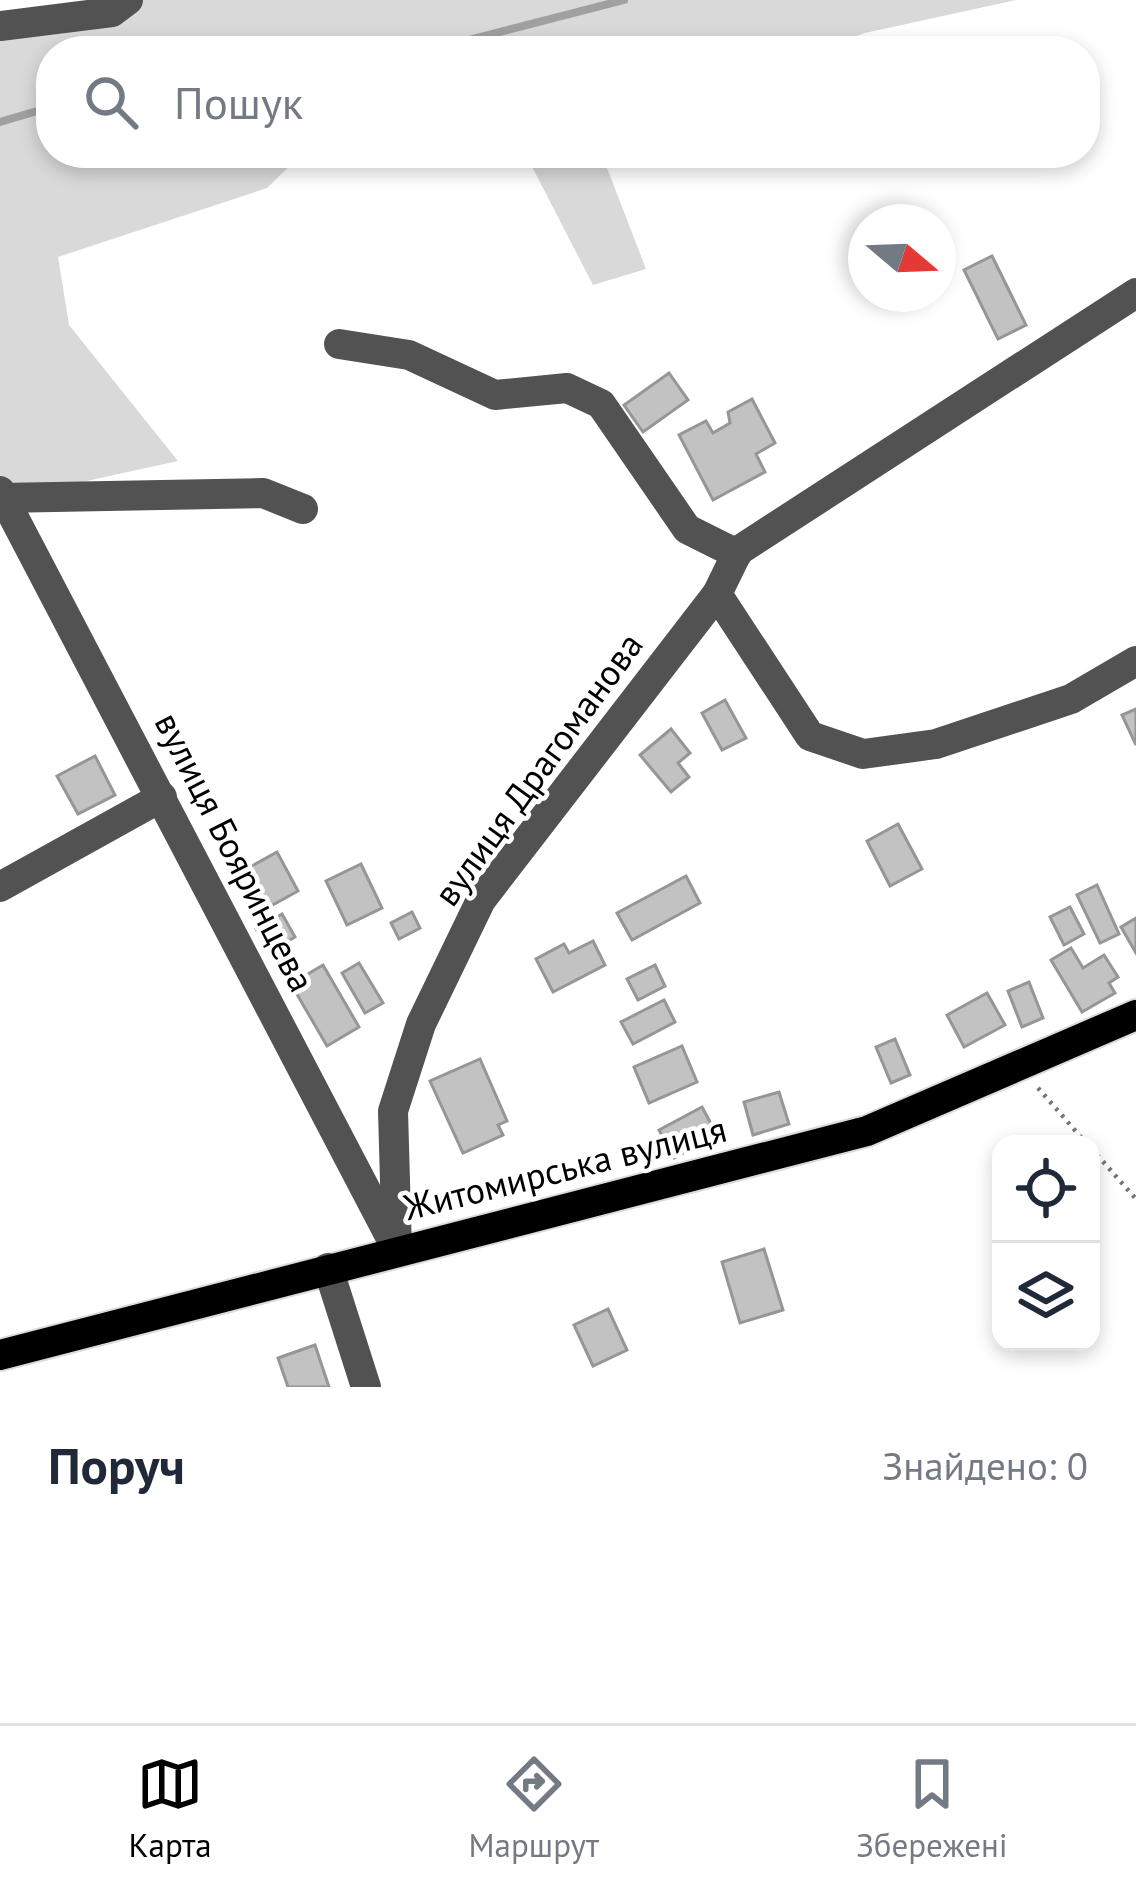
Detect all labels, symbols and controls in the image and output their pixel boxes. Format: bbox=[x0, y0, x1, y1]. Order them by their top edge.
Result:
search box bbox=[36, 36, 1100, 168]
icon: search bbox=[78, 69, 144, 135]
text: Пошук bbox=[174, 73, 303, 131]
north arrow bbox=[848, 204, 956, 312]
street label: вулиця Драгоманова bbox=[423, 623, 653, 915]
street label: вулиця Бояринцева bbox=[145, 704, 326, 999]
street label: Житомирська вулиця bbox=[398, 1105, 731, 1231]
map controls bbox=[992, 1135, 1100, 1351]
button: locate bbox=[992, 1135, 1100, 1243]
button: layers bbox=[992, 1243, 1100, 1351]
text: Поруч bbox=[48, 1432, 185, 1498]
text: Знайдено: 0 bbox=[882, 1440, 1088, 1491]
tab: Карта bbox=[128, 1751, 212, 1866]
tab: Маршрут bbox=[469, 1751, 599, 1866]
tab: Збережені bbox=[856, 1751, 1008, 1866]

